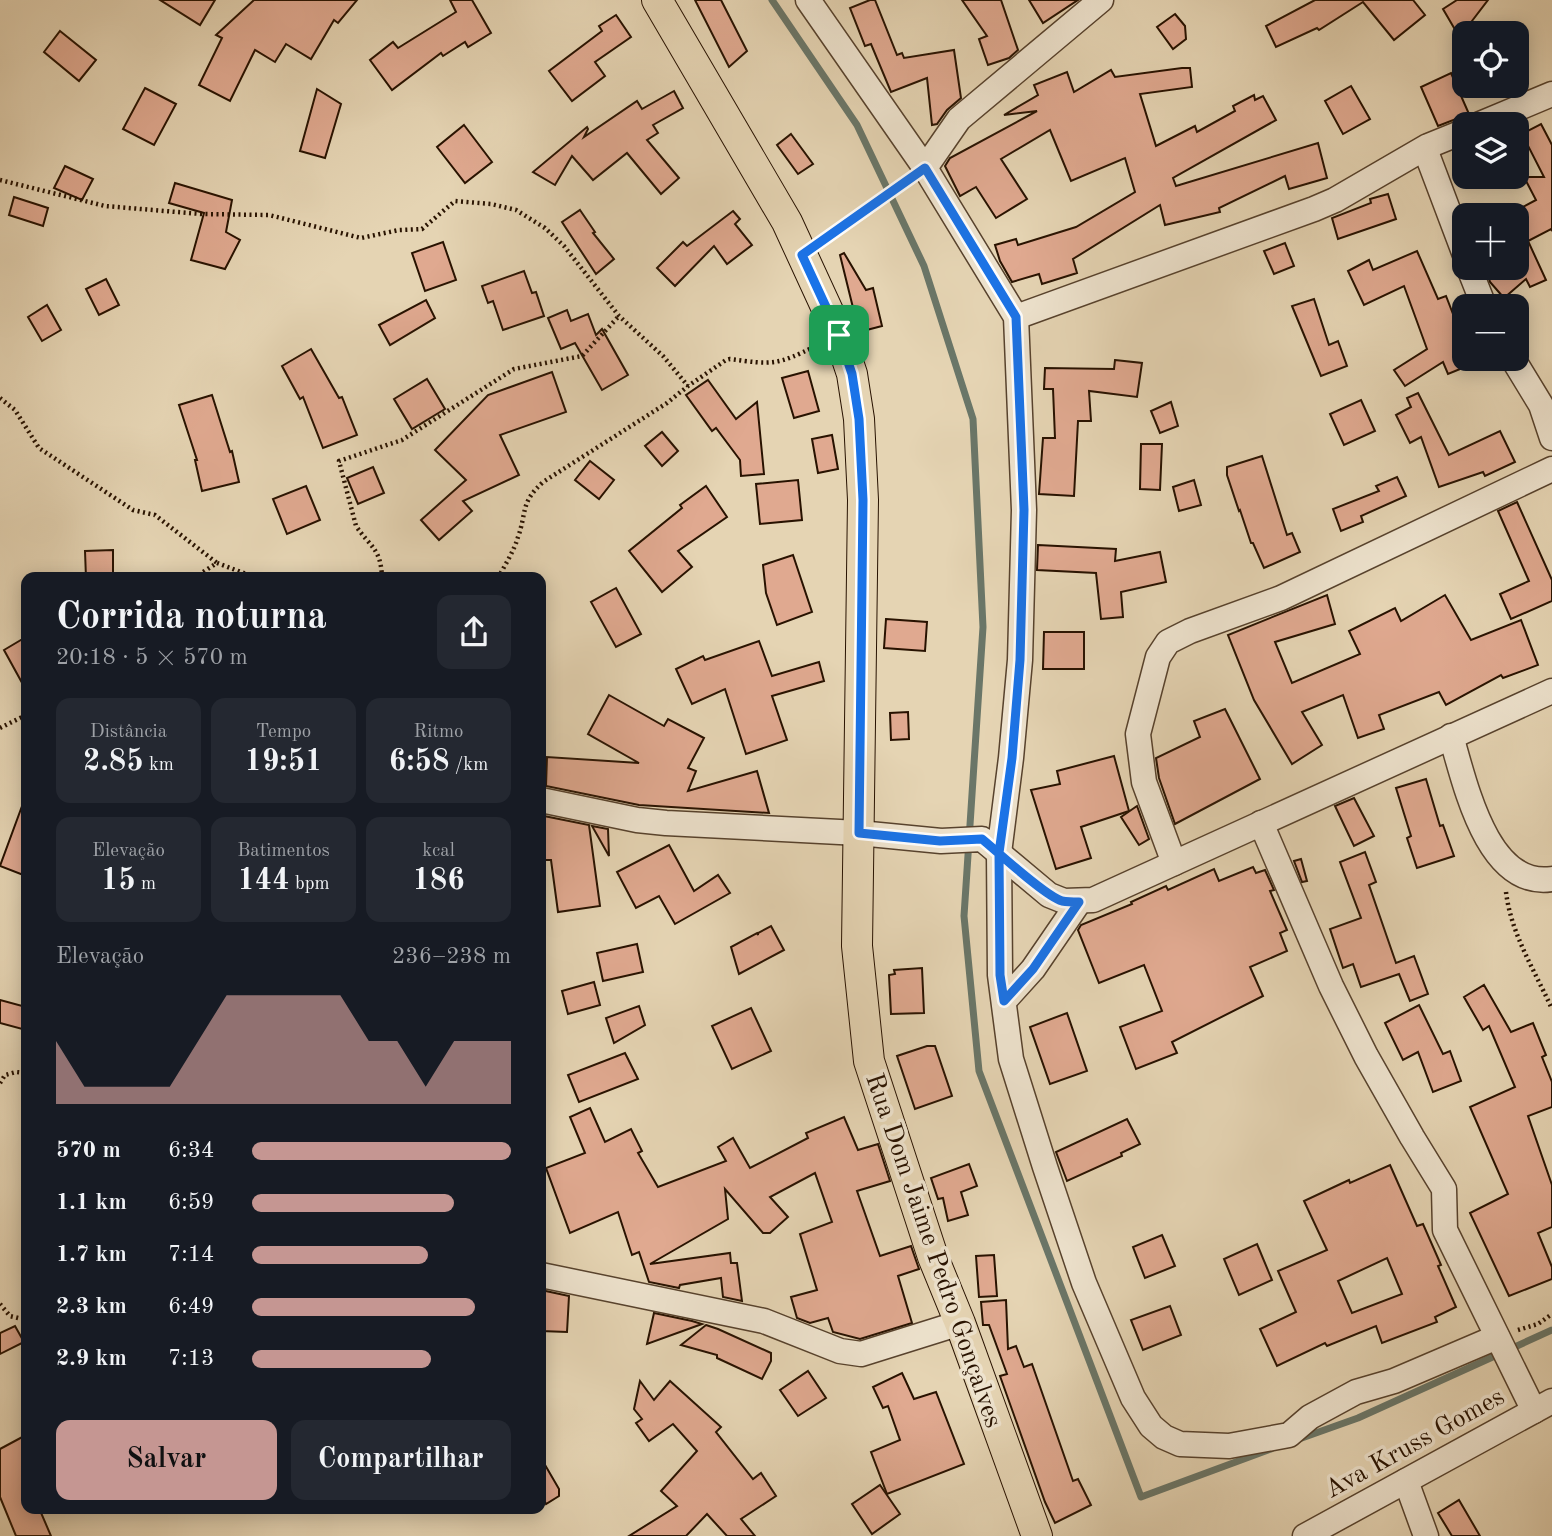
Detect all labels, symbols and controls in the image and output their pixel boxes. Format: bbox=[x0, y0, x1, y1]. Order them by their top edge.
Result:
map controls bbox=[1452, 21, 1529, 371]
button: locate bbox=[1452, 21, 1529, 98]
button: layers bbox=[1452, 112, 1529, 189]
button: + bbox=[1452, 203, 1529, 280]
button: − bbox=[1452, 294, 1529, 371]
pin bbox=[809, 305, 869, 365]
icon: arrive bbox=[820, 316, 858, 354]
button: share bbox=[437, 595, 511, 669]
text: Corrida noturna bbox=[56, 599, 327, 637]
text: 20:18 · 5 × 570 m bbox=[56, 646, 248, 669]
text: Distância bbox=[90, 723, 167, 742]
text: Tempo bbox=[256, 723, 311, 742]
text: Ritmo bbox=[414, 723, 463, 742]
text: 2.85 bbox=[83, 747, 144, 777]
text: 19:51 bbox=[245, 747, 323, 777]
text: 6:58 bbox=[389, 747, 449, 777]
text: km bbox=[144, 756, 174, 775]
text: /km bbox=[449, 756, 488, 775]
text: Elevação bbox=[92, 842, 165, 861]
text: Batimentos bbox=[237, 842, 330, 861]
text: kcal bbox=[422, 842, 455, 861]
text: 15 bbox=[101, 866, 136, 896]
text: 144 bbox=[237, 866, 290, 896]
text: 186 bbox=[412, 866, 465, 896]
text: m bbox=[136, 875, 156, 894]
text: bpm bbox=[290, 875, 330, 894]
text: Elevação bbox=[56, 945, 144, 968]
text: 236–238 m bbox=[392, 945, 511, 968]
street label: Rua Dom Jaime Pedro Gonçalves bbox=[860, 1070, 1006, 1431]
text: 570 m bbox=[56, 1139, 121, 1162]
text: 6:34 bbox=[168, 1139, 214, 1162]
text: 1.1 km bbox=[56, 1191, 127, 1214]
text: 6:59 bbox=[168, 1191, 214, 1214]
text: 1.7 km bbox=[56, 1243, 127, 1266]
text: 7:14 bbox=[168, 1243, 214, 1266]
text: 2.3 km bbox=[56, 1295, 127, 1318]
text: 6:49 bbox=[168, 1295, 214, 1318]
text: 2.9 km bbox=[56, 1347, 127, 1370]
text: 7:13 bbox=[168, 1347, 214, 1370]
street label: Ava Kruss Gomes bbox=[1321, 1384, 1509, 1504]
button: Salvar bbox=[56, 1420, 277, 1500]
button: Compartilhar bbox=[291, 1420, 511, 1500]

